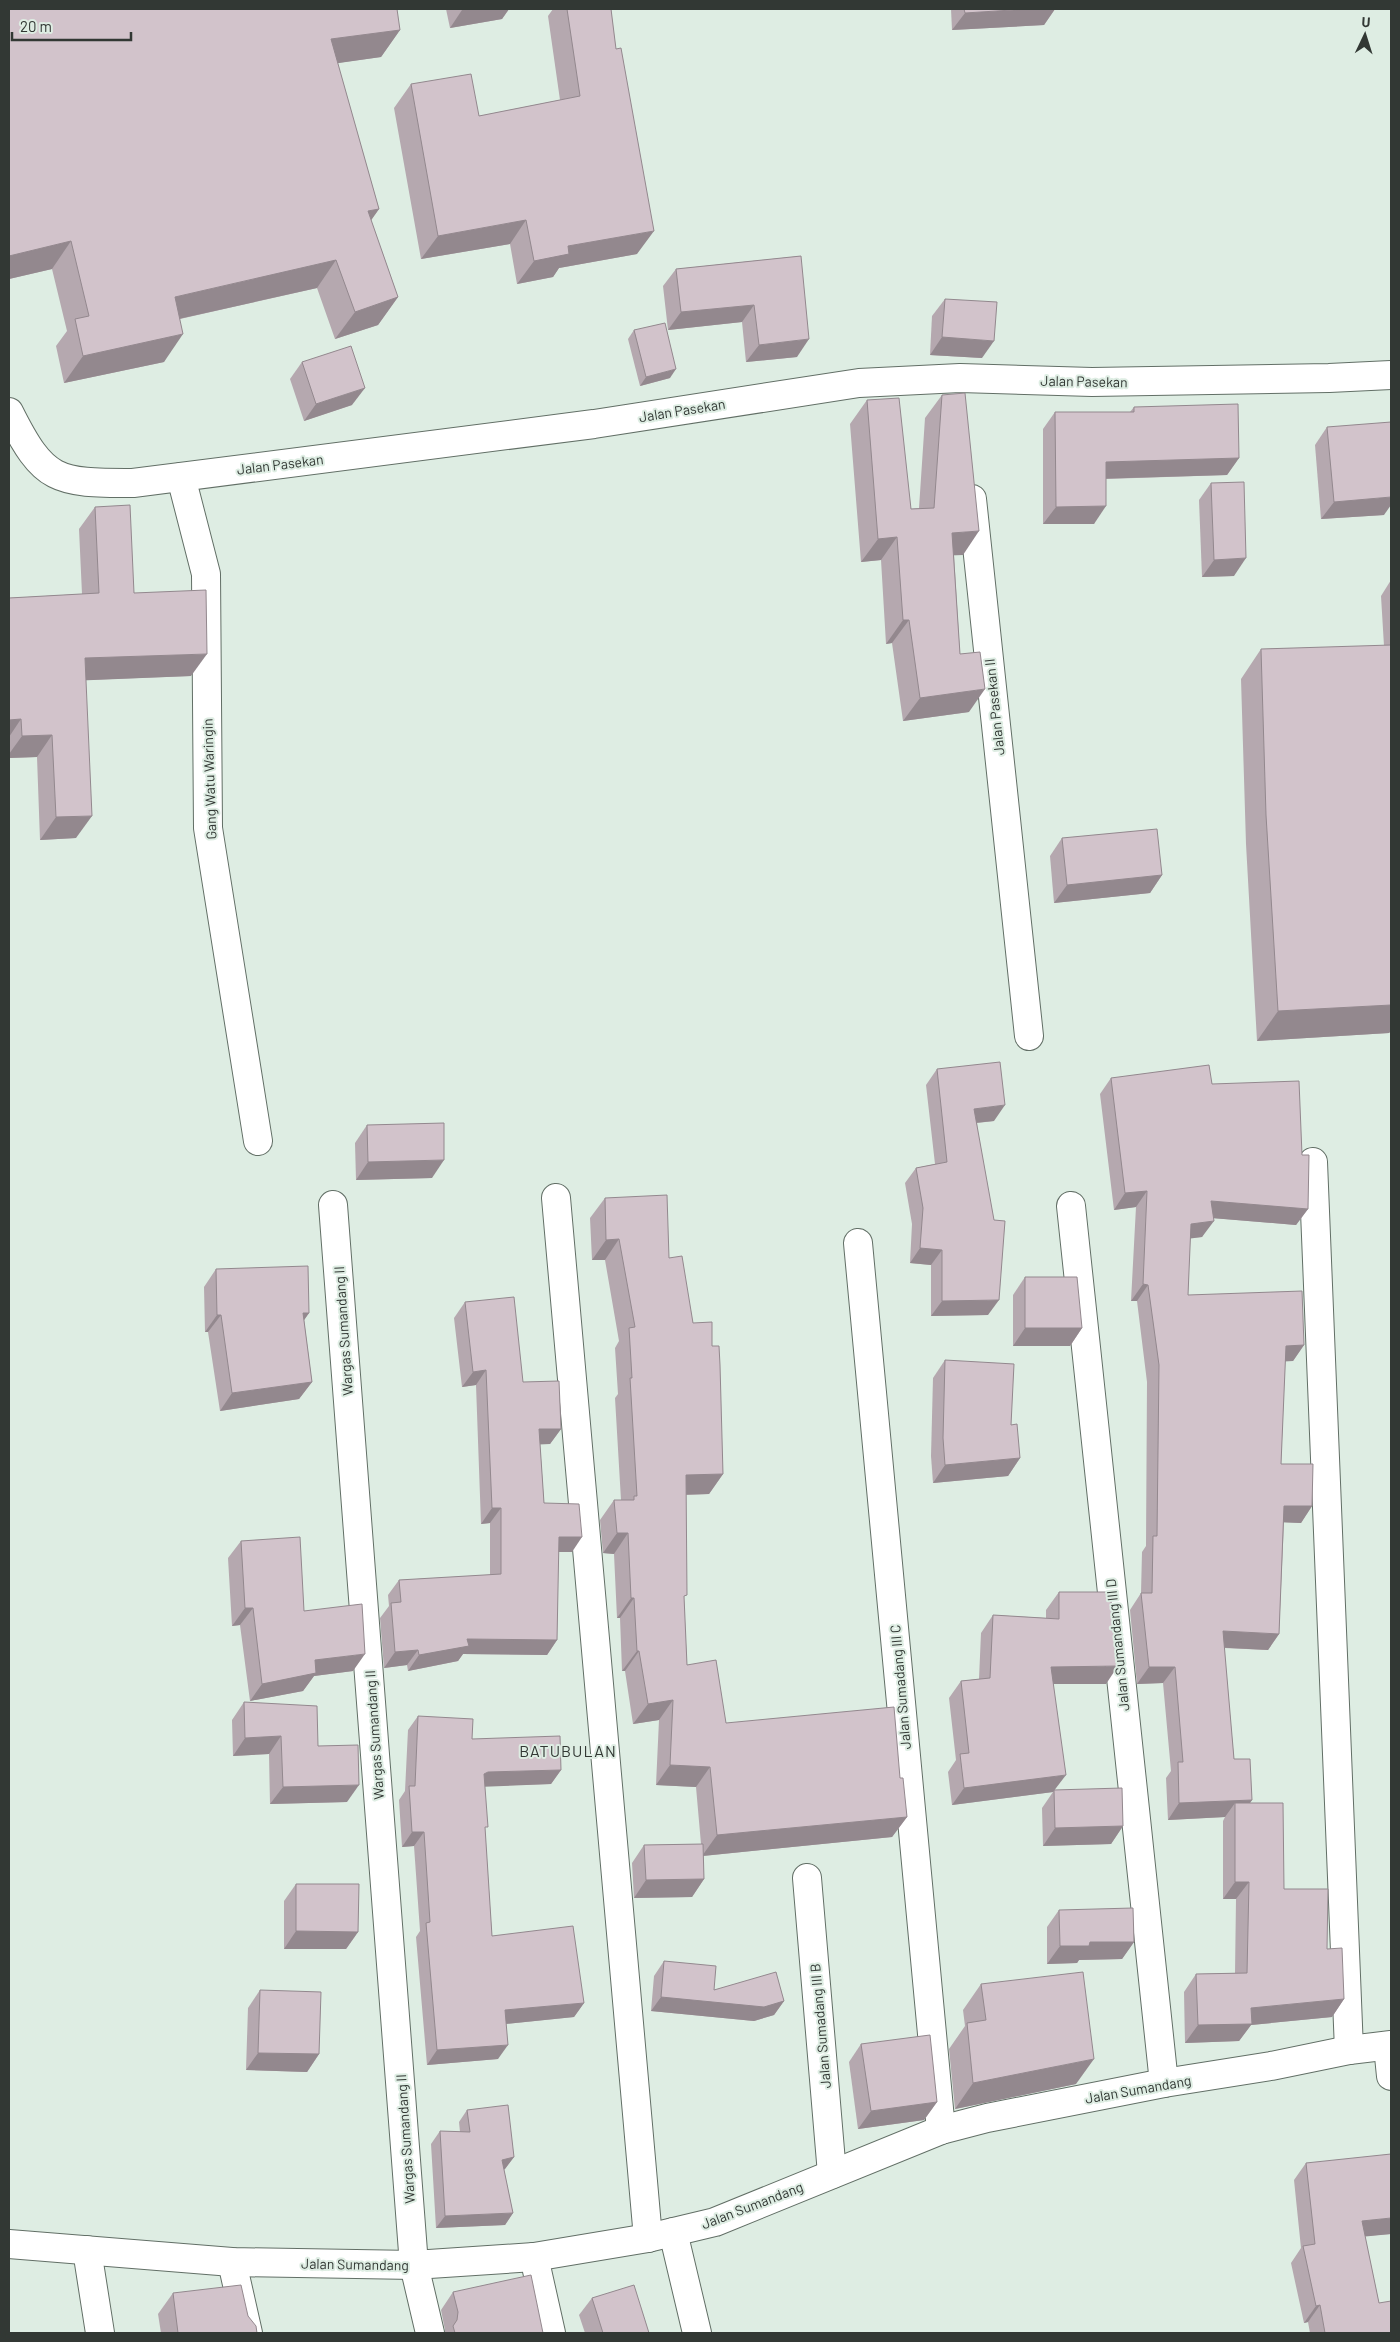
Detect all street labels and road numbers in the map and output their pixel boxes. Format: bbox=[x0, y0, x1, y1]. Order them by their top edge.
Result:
street label: Jalan Pasekan bbox=[1040, 372, 1128, 390]
street label: Jalan Pasekan bbox=[638, 395, 726, 425]
street label: Jalan Pasekan bbox=[236, 450, 324, 478]
street label: Jalan Pasekan II bbox=[980, 658, 1008, 756]
street label: Gang Watu Waringin bbox=[198, 718, 220, 840]
street label: Wargas Sumandang II bbox=[330, 1266, 356, 1396]
street label: Jalan Sumandang III D bbox=[1102, 1578, 1132, 1712]
street label: Jalan Sumadang III C bbox=[886, 1624, 914, 1750]
street label: Wargas Sumandang II bbox=[361, 1670, 387, 1800]
street label: Jalan Sumadang III B bbox=[806, 1963, 834, 2089]
street label: Jalan Sumandang bbox=[1084, 2071, 1192, 2107]
street label: Wargas Sumandang II bbox=[392, 2074, 418, 2204]
street label: Jalan Sumandang bbox=[699, 2178, 805, 2232]
street label: Jalan Sumandang bbox=[301, 2255, 409, 2273]

